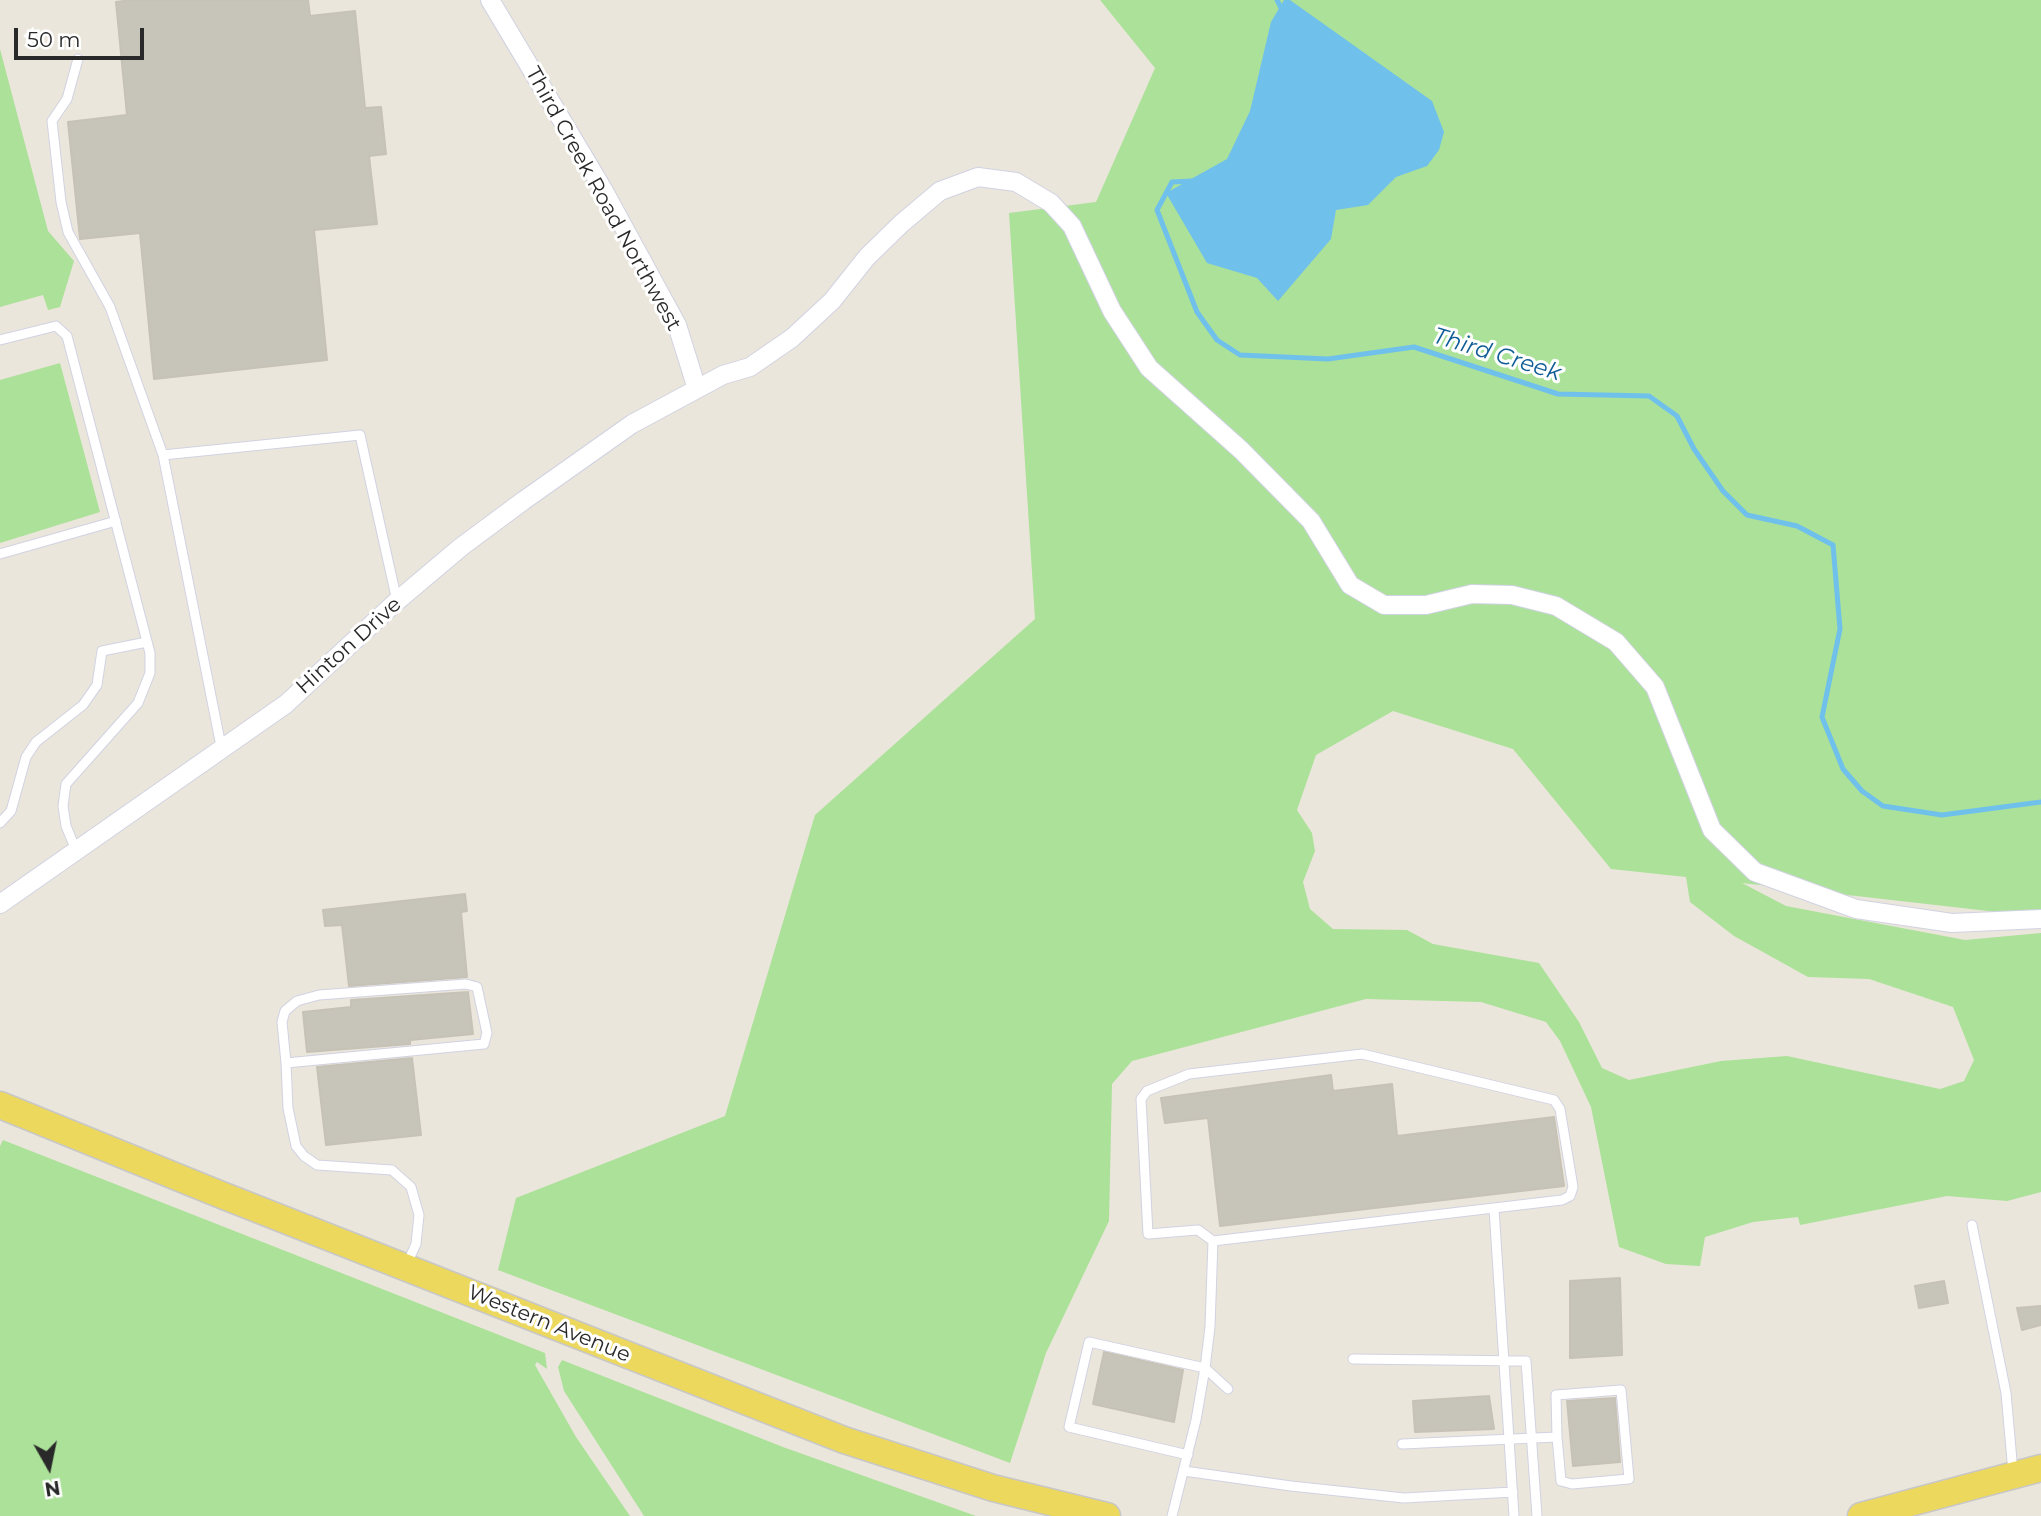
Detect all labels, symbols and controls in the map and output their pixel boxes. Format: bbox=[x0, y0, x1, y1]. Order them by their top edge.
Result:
scale bar bbox=[18, 14, 147, 58]
text: 50 m bbox=[27, 27, 81, 52]
street label: Third Creek Road Northwest bbox=[520, 63, 686, 335]
water label: Third Creek bbox=[1430, 322, 1564, 388]
street label: Hinton Drive bbox=[291, 592, 407, 700]
street label: Western Avenue bbox=[464, 1280, 634, 1368]
north arrow bbox=[14, 1432, 84, 1502]
text: N bbox=[43, 1476, 62, 1501]

